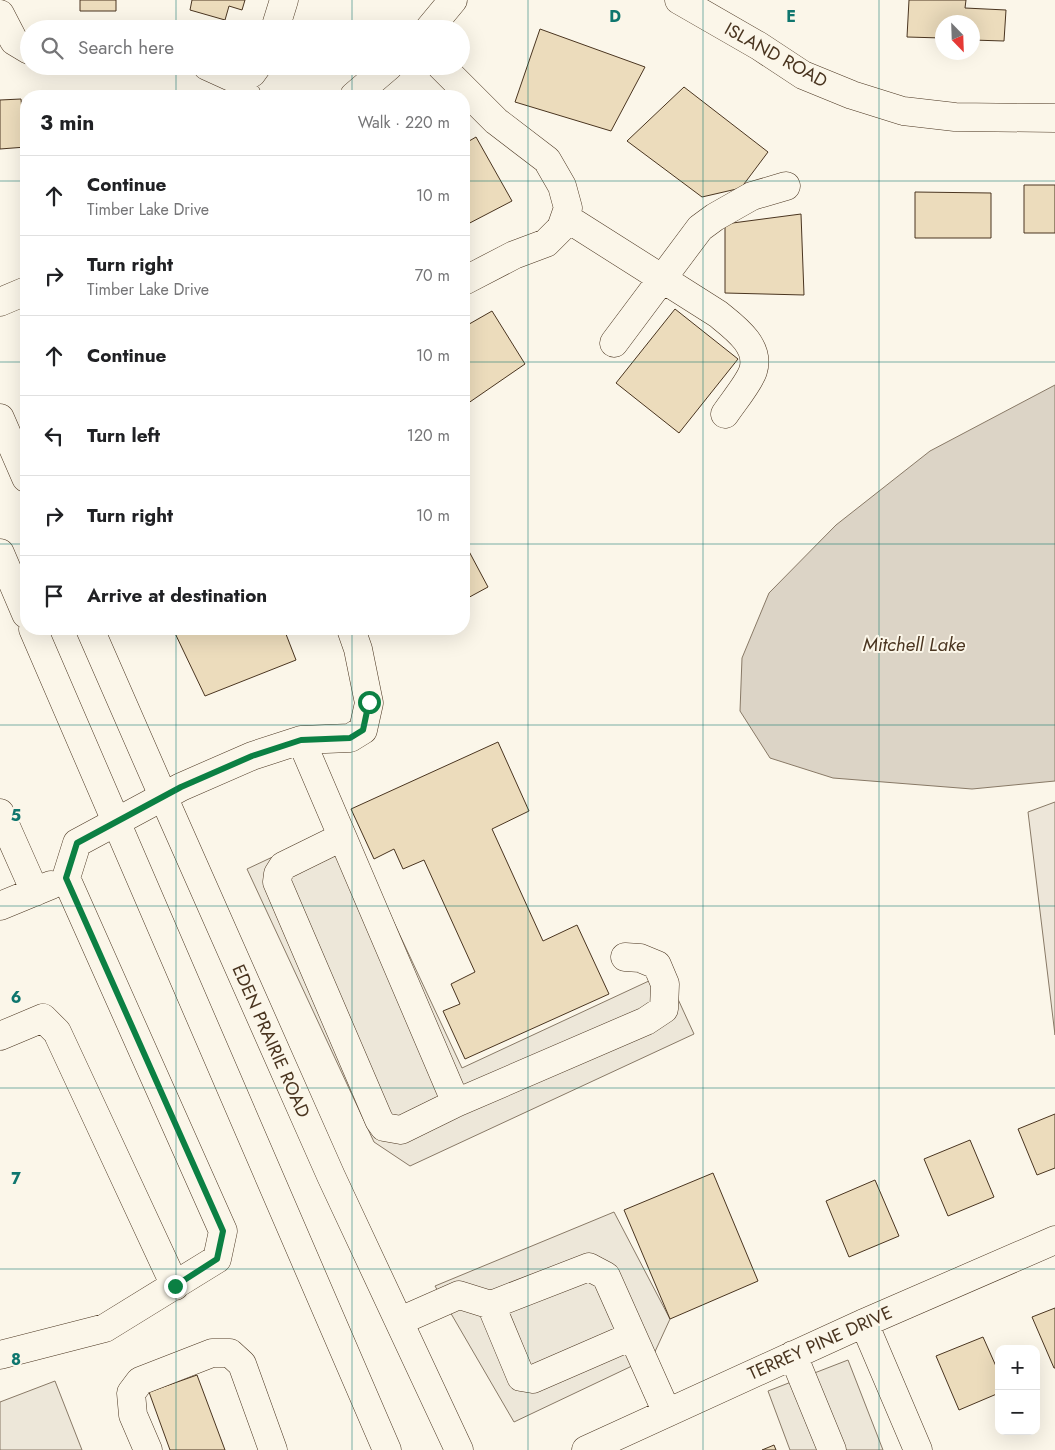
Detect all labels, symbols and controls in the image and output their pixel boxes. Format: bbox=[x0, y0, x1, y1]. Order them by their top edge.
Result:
text: D bbox=[609, 5, 621, 28]
text: E bbox=[786, 5, 796, 28]
north arrow bbox=[935, 15, 980, 60]
street label: ISLAND ROAD bbox=[720, 16, 832, 94]
search box bbox=[20, 20, 470, 75]
icon: search bbox=[38, 34, 66, 62]
text: Search here bbox=[78, 34, 174, 61]
text: 3 min bbox=[40, 108, 94, 138]
text: Walk · 220 m bbox=[358, 111, 450, 134]
text: Continue bbox=[87, 171, 166, 198]
icon: ahead bbox=[40, 182, 68, 210]
text: 10 m bbox=[416, 184, 450, 207]
text: Timber Lake Drive bbox=[87, 198, 209, 221]
text: Turn right bbox=[87, 251, 173, 278]
icon: right bbox=[40, 262, 68, 290]
text: 70 m bbox=[415, 264, 450, 287]
text: Timber Lake Drive bbox=[87, 278, 209, 301]
icon: ahead bbox=[40, 342, 68, 370]
text: Continue bbox=[87, 342, 166, 369]
text: 10 m bbox=[416, 344, 450, 367]
icon: left bbox=[40, 422, 68, 450]
text: Turn left bbox=[87, 422, 160, 449]
text: 120 m bbox=[407, 424, 450, 447]
icon: right bbox=[40, 502, 68, 530]
text: Turn right bbox=[87, 502, 173, 529]
text: 10 m bbox=[416, 504, 450, 527]
icon: arrive bbox=[40, 582, 68, 610]
text: Arrive at destination bbox=[87, 582, 267, 609]
water label: Mitchell Lake bbox=[863, 631, 966, 658]
route start bbox=[358, 691, 381, 714]
text: 5 bbox=[11, 804, 21, 827]
street label: EDEN PRAIRIE ROAD bbox=[226, 960, 316, 1122]
text: 6 bbox=[11, 986, 21, 1009]
text: 7 bbox=[11, 1167, 21, 1190]
route end bbox=[164, 1275, 187, 1298]
street label: TERREY PINE DRIVE bbox=[744, 1299, 896, 1387]
map controls bbox=[995, 1345, 1040, 1435]
button: + bbox=[995, 1345, 1040, 1390]
text: 8 bbox=[11, 1348, 21, 1371]
button: − bbox=[995, 1390, 1040, 1435]

